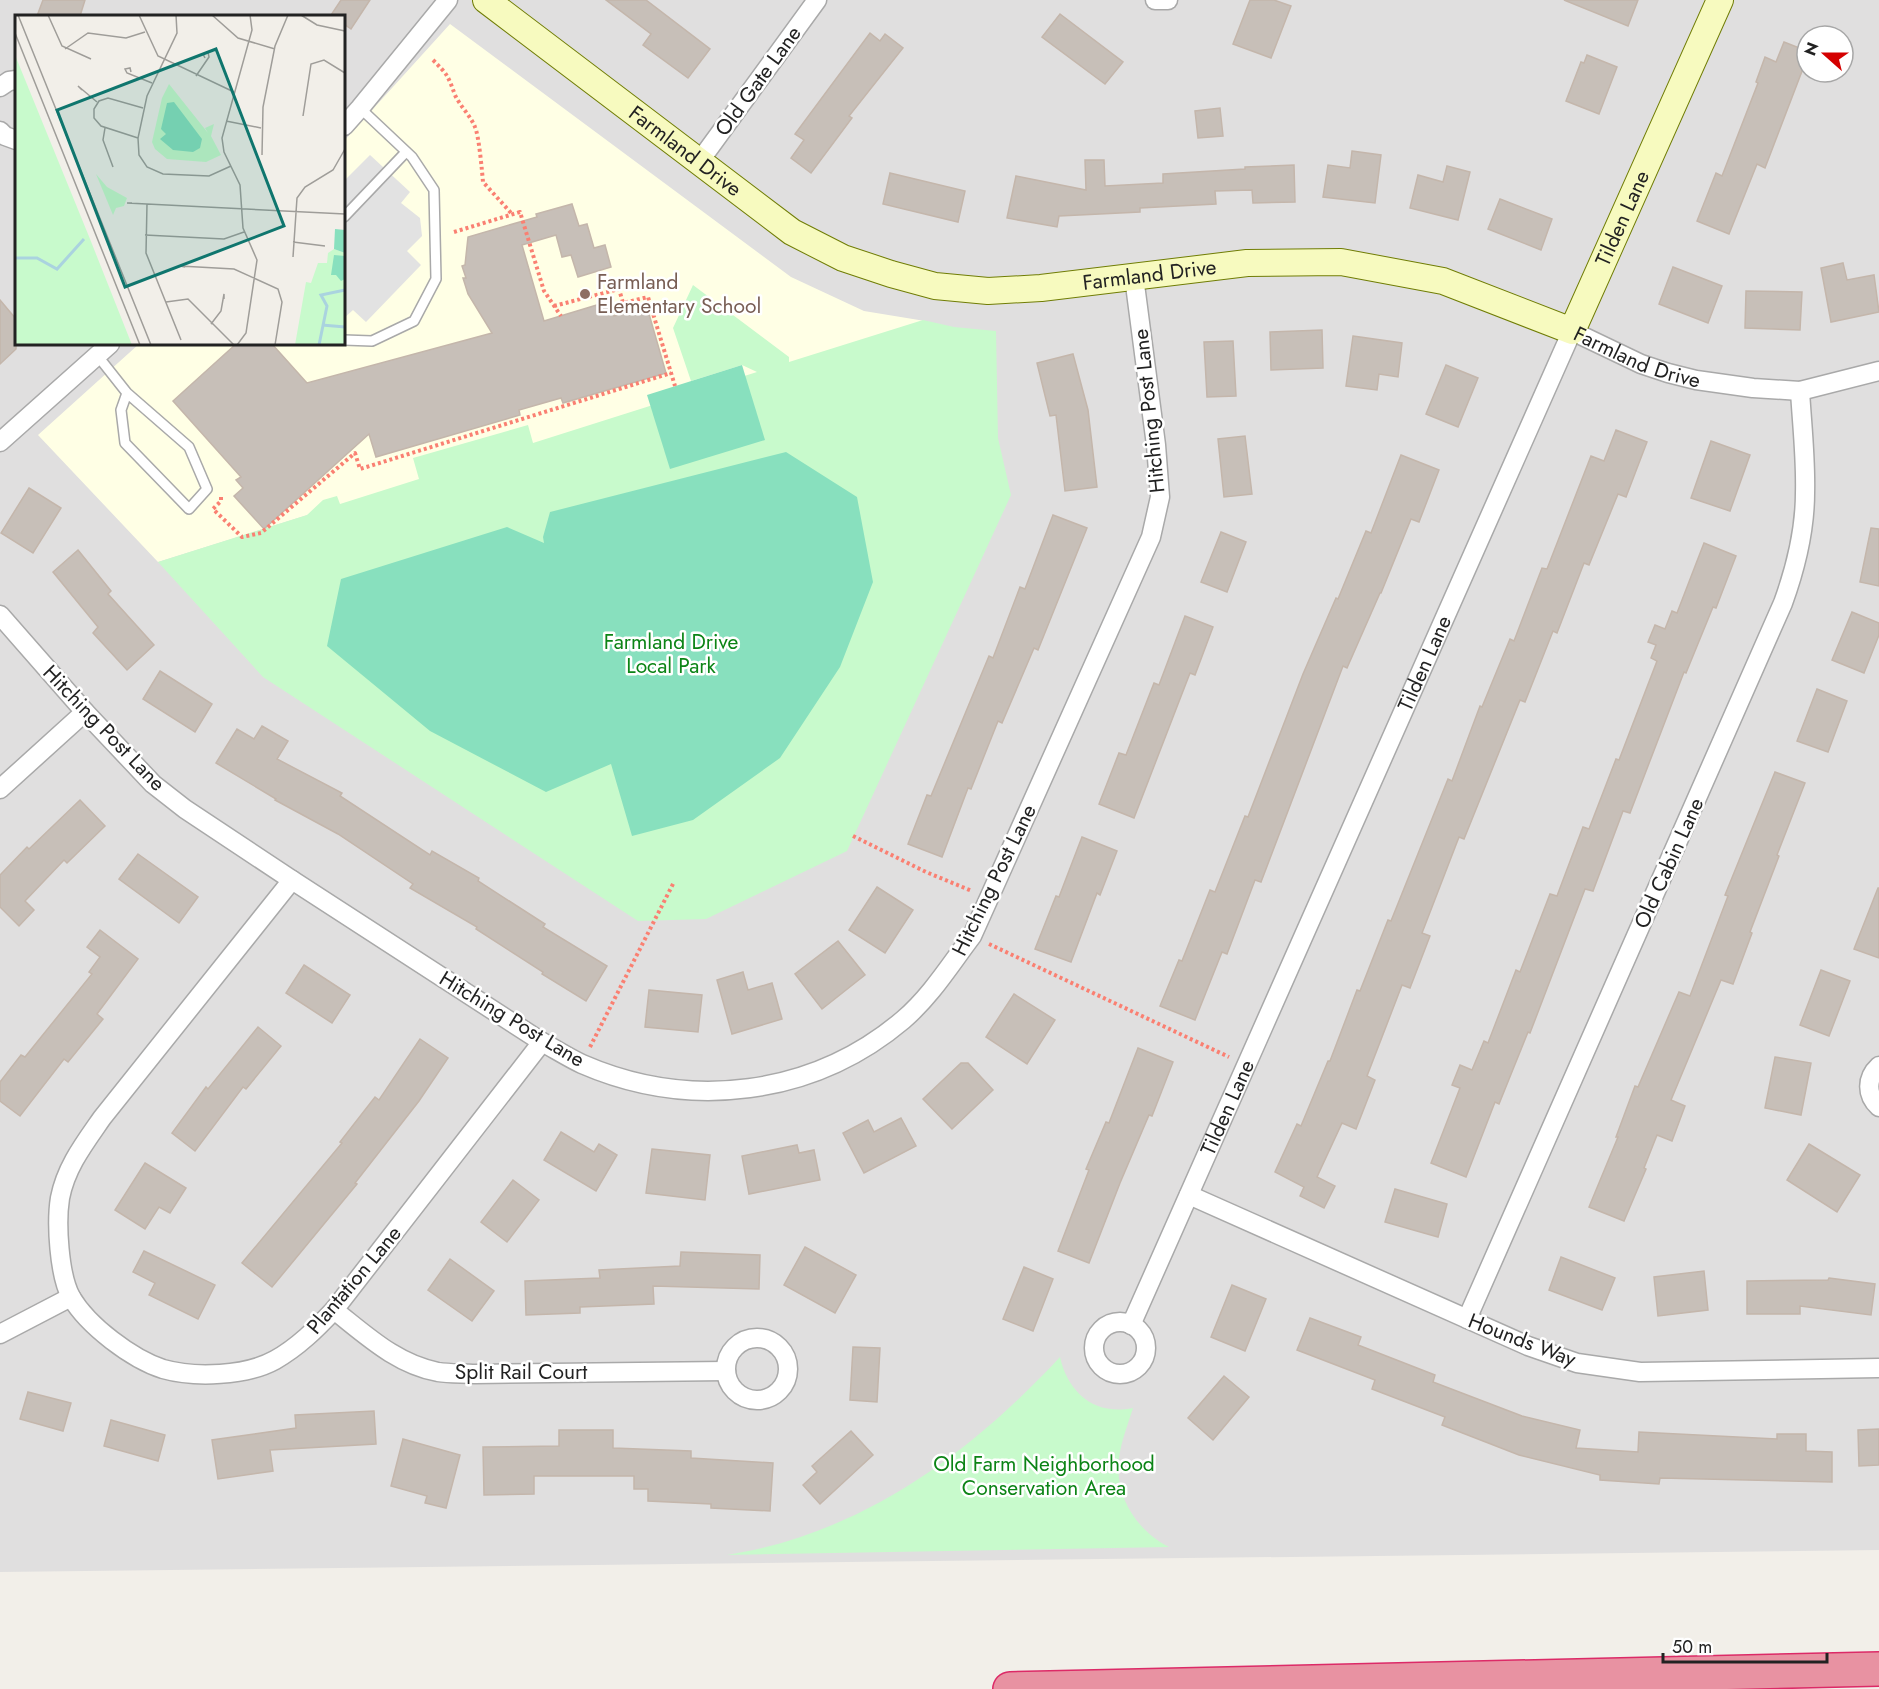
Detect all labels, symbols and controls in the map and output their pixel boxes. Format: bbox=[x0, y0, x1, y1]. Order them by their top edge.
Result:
inset map bbox=[15, 15, 345, 345]
street label: Old Gate Lane bbox=[708, 20, 808, 142]
north arrow bbox=[1795, 24, 1855, 84]
text: N bbox=[1798, 39, 1824, 59]
street label: Farmland Drive bbox=[623, 98, 748, 204]
street label: Tilden Lane bbox=[1588, 165, 1657, 271]
street label: Farmland Drive bbox=[1081, 252, 1218, 298]
place label: Farmland Elementary School bbox=[597, 267, 761, 321]
marker: Farmland Elementary School bbox=[578, 287, 592, 301]
street label: Farmland Drive bbox=[1568, 319, 1704, 396]
street label: Hitching Post Lane bbox=[1125, 327, 1173, 495]
street label: Tilden Lane bbox=[1390, 611, 1459, 716]
park label: Farmland Drive Local Park bbox=[604, 627, 738, 681]
street label: Hitching Post Lane bbox=[36, 658, 172, 798]
street label: Old Cabin Lane bbox=[1627, 793, 1711, 933]
street label: Hitching Post Lane bbox=[944, 799, 1044, 961]
street label: Hitching Post Lane bbox=[434, 964, 591, 1074]
street label: Tilden Lane bbox=[1193, 1055, 1262, 1160]
street label: Plantation Lane bbox=[300, 1219, 408, 1341]
street label: Hounds Way bbox=[1464, 1306, 1581, 1375]
street label: Split Rail Court bbox=[455, 1357, 587, 1387]
park label: Old Farm Neighborhood Conservation Area bbox=[933, 1449, 1155, 1503]
scale bar bbox=[1663, 1626, 1826, 1664]
text: 50 m bbox=[1672, 1634, 1712, 1660]

